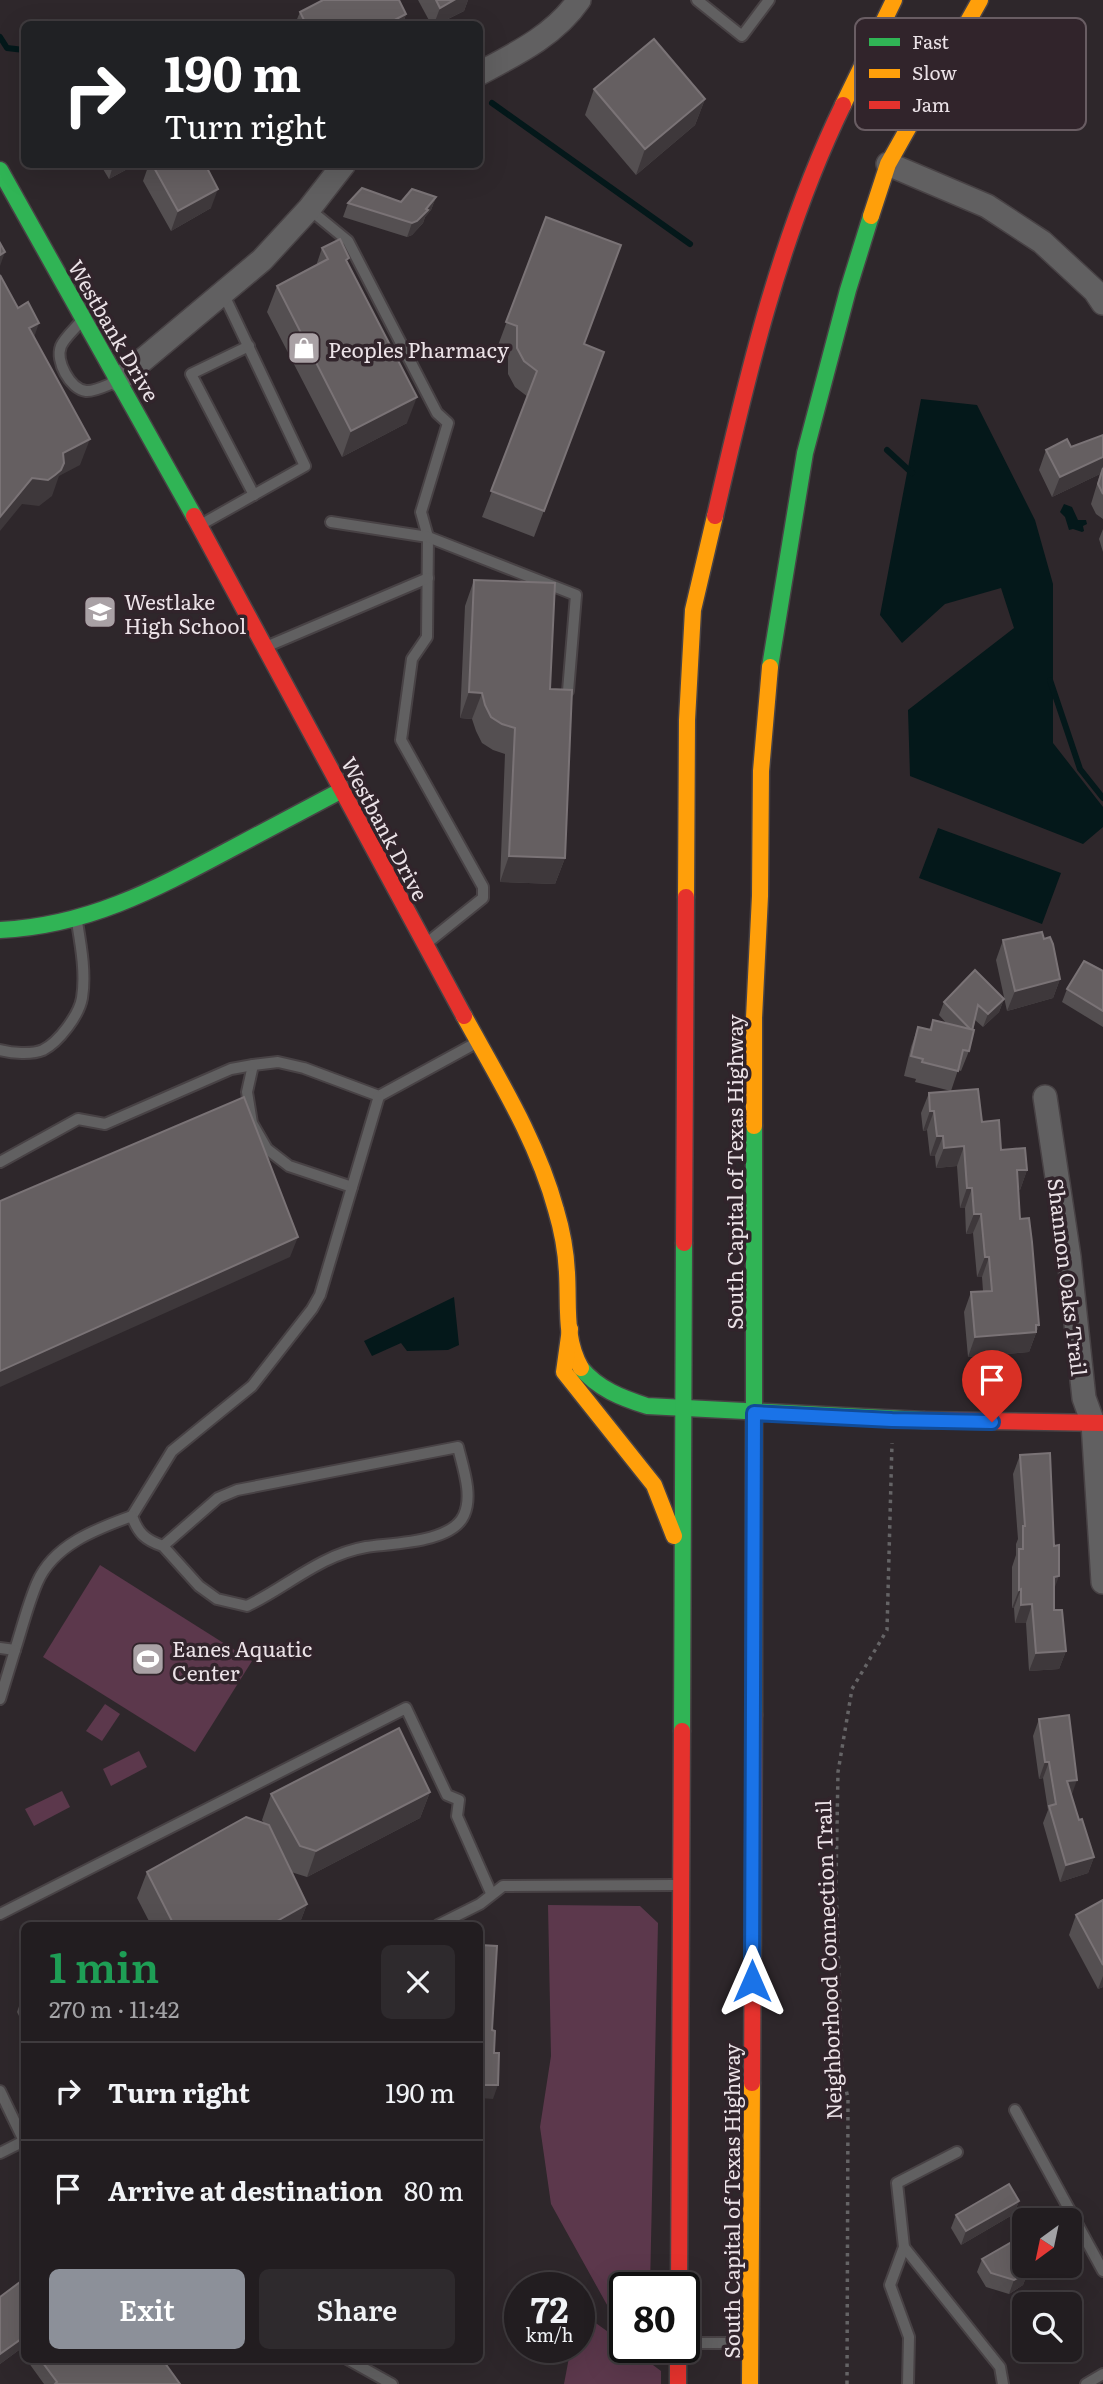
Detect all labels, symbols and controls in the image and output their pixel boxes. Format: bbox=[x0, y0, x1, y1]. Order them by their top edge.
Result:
legend bbox=[855, 18, 1086, 130]
text: Fast bbox=[912, 27, 949, 55]
text: 190 m bbox=[164, 34, 301, 107]
icon: right bbox=[49, 49, 140, 140]
text: Slow bbox=[912, 58, 957, 86]
text: Jam bbox=[912, 90, 950, 118]
text: Turn right bbox=[164, 101, 326, 149]
street label: Westbank Drive bbox=[62, 253, 168, 407]
shop icon: Peoples Pharmacy bbox=[285, 329, 323, 367]
place label: Peoples Pharmacy bbox=[328, 333, 510, 364]
place label: Westlake High School bbox=[124, 585, 246, 640]
school or university icon: Westlake High School bbox=[81, 593, 119, 631]
street label: Westbank Drive bbox=[335, 750, 437, 906]
street label: South Capital of Texas Highway bbox=[718, 1013, 749, 1330]
street label: Shannon Oaks Trail bbox=[1041, 1176, 1097, 1378]
pin bbox=[962, 1350, 1022, 1422]
icon: arrive bbox=[973, 1361, 1011, 1399]
place label: Eanes Aquatic Center bbox=[172, 1632, 312, 1687]
sports icon: Eanes Aquatic Center bbox=[129, 1640, 167, 1678]
street label: Neighborhood Connection Trail bbox=[806, 1799, 848, 2121]
text: 1 min bbox=[49, 1934, 159, 1996]
position arrow bbox=[715, 1944, 789, 2018]
button: close bbox=[381, 1945, 455, 2019]
text: 270 m · 11:42 bbox=[49, 1991, 179, 2025]
street label: South Capital of Texas Highway bbox=[715, 2042, 746, 2359]
icon: right bbox=[49, 2072, 87, 2110]
text: Turn right bbox=[108, 2072, 250, 2111]
text: 190 m bbox=[385, 2072, 455, 2111]
icon: arrive bbox=[49, 2170, 87, 2208]
text: Arrive at destination bbox=[108, 2170, 383, 2209]
text: 80 m bbox=[404, 2170, 464, 2209]
north arrow bbox=[1012, 2208, 1082, 2278]
map controls bbox=[1012, 2208, 1082, 2362]
button: Exit bbox=[49, 2269, 245, 2349]
button: Share bbox=[259, 2269, 455, 2349]
speed limit sign: 80 bbox=[609, 2272, 700, 2363]
text: 72 bbox=[530, 2282, 569, 2334]
button: search bbox=[1012, 2292, 1082, 2362]
text: km/h bbox=[526, 2321, 573, 2348]

